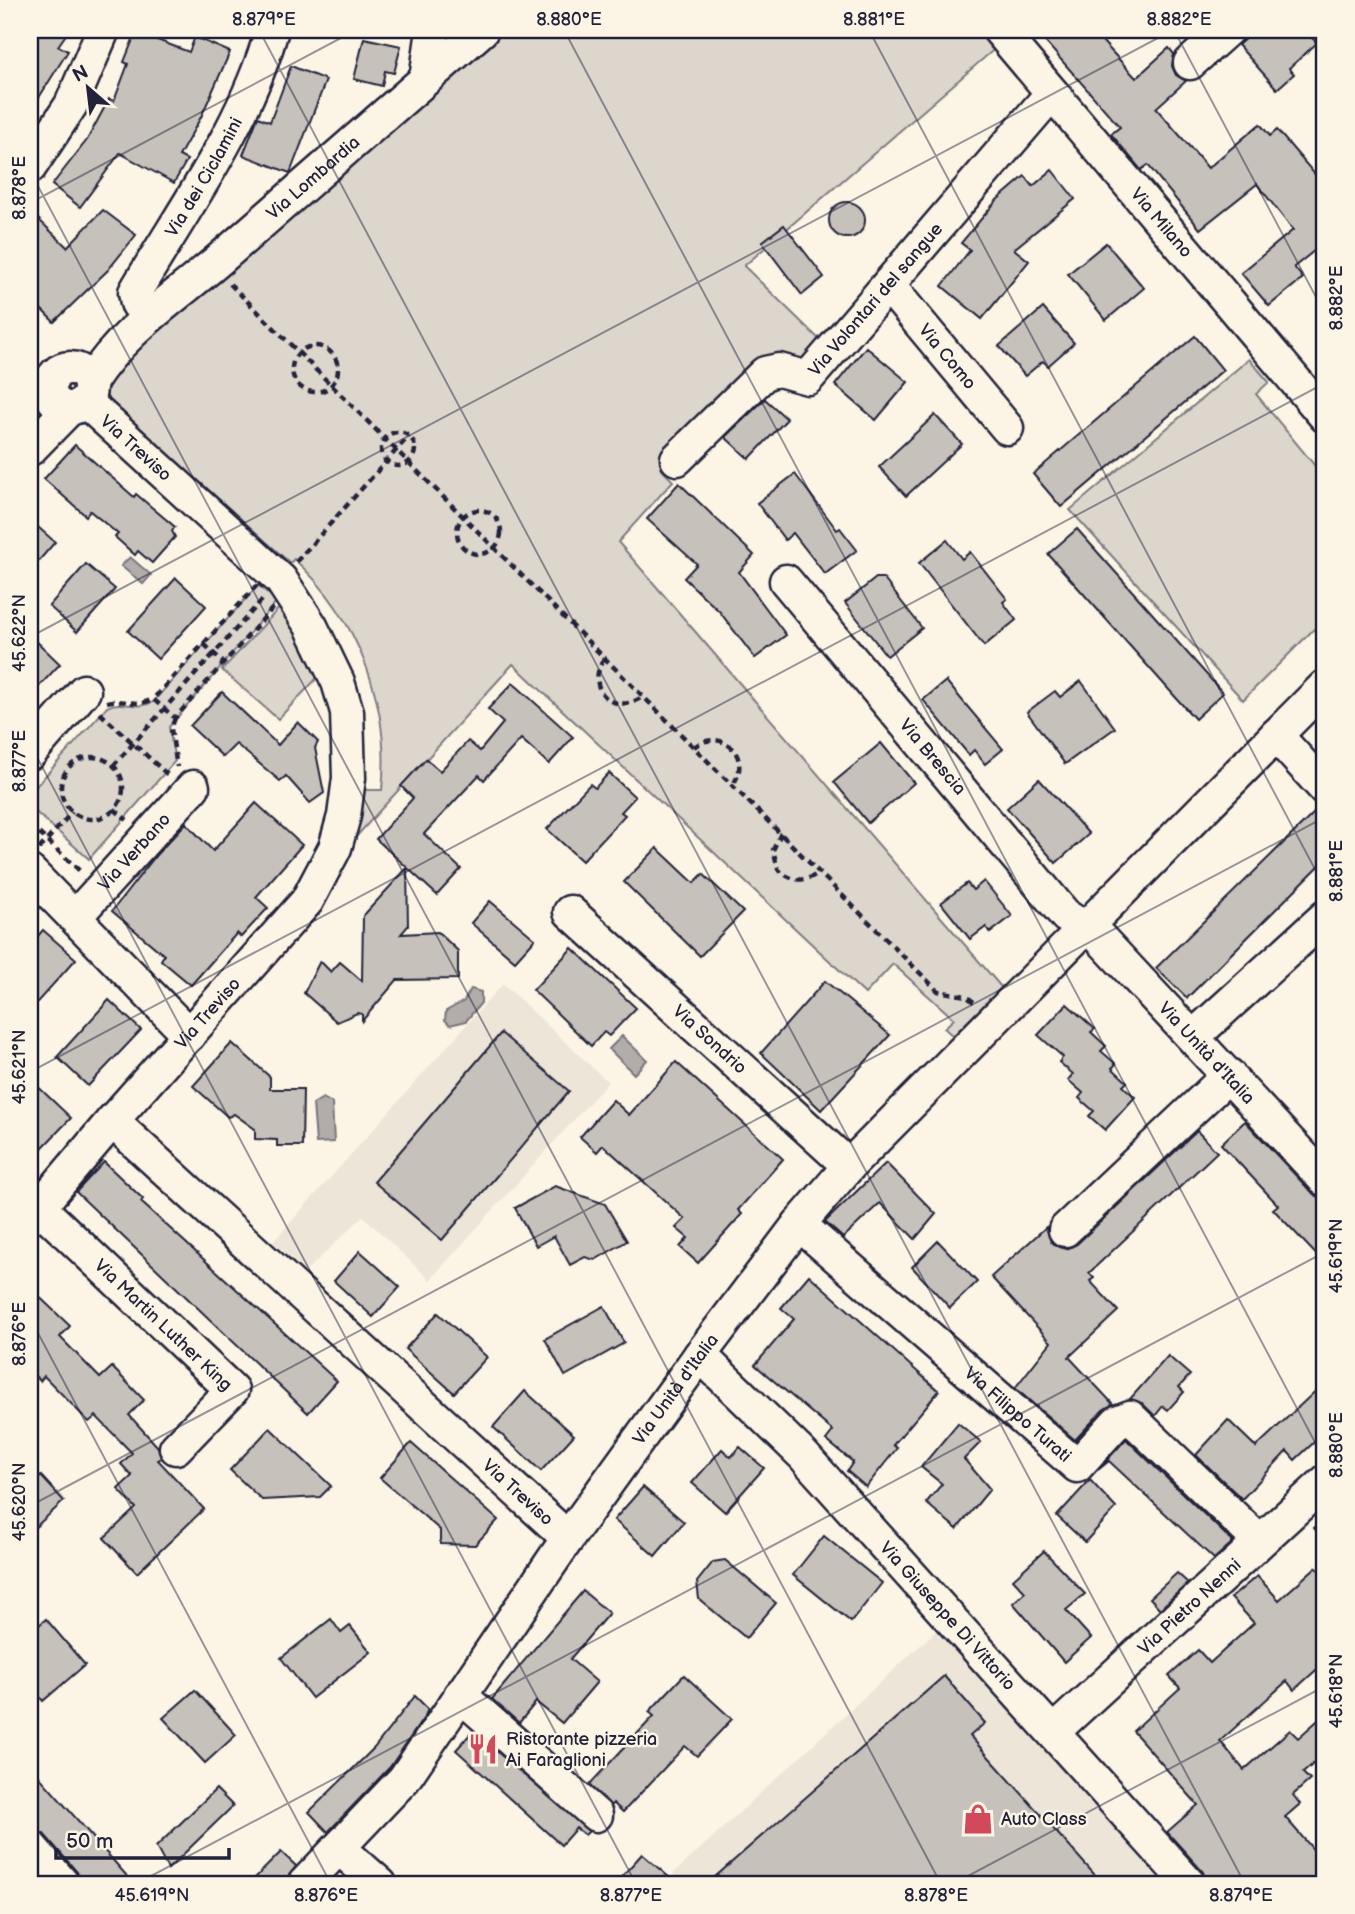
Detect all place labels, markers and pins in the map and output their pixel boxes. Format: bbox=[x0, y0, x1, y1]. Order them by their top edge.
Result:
place label: Ristorante pizzeria Ai Faraglioni bbox=[506, 1729, 657, 1771]
restaurant icon: Ristorante pizzeria Ai Faraglioni bbox=[466, 1732, 500, 1766]
shop icon: Auto Class bbox=[961, 1802, 995, 1836]
place label: Auto Class bbox=[1001, 1809, 1087, 1830]

